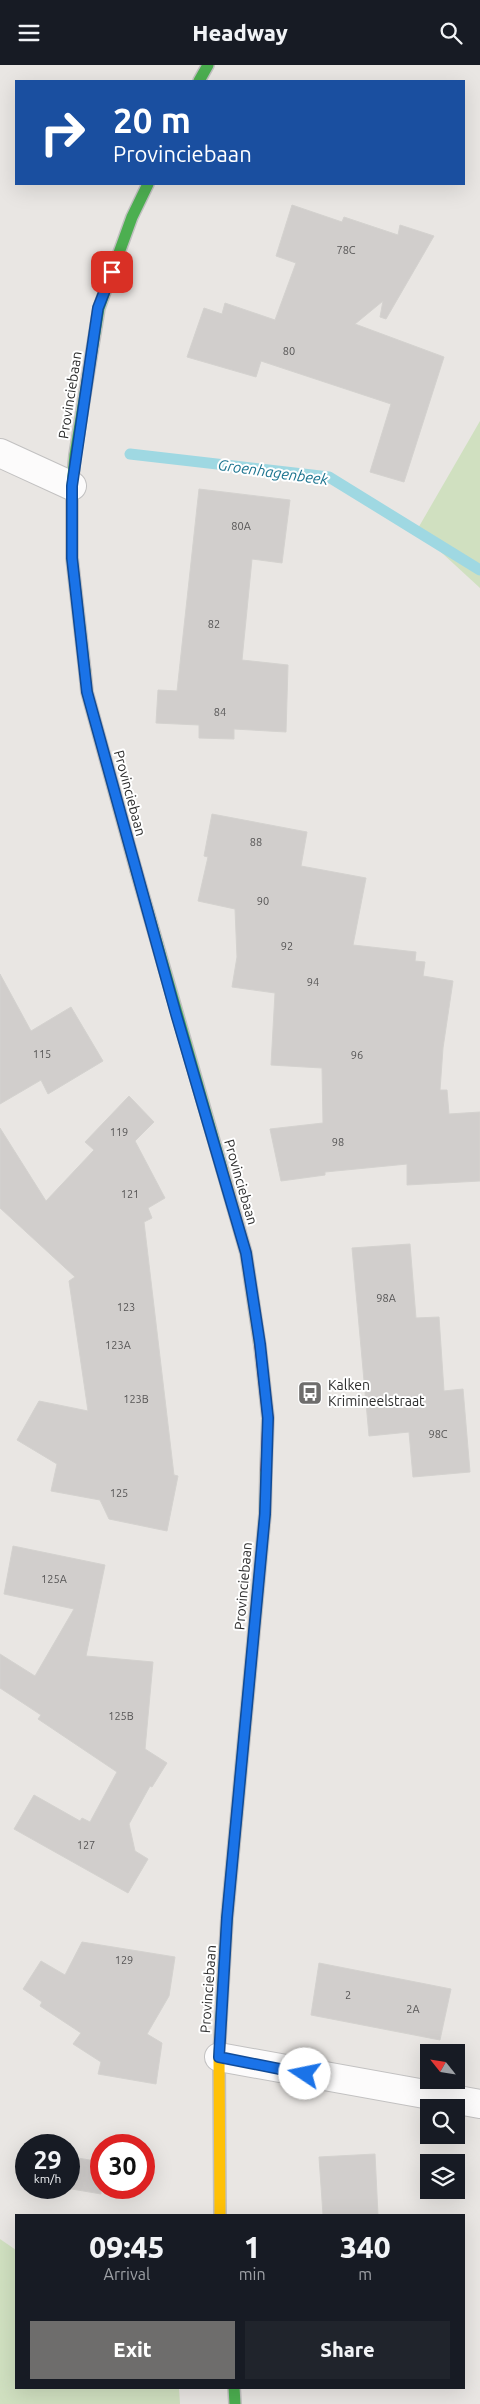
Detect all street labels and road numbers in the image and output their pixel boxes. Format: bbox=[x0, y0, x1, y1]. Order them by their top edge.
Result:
street label: Provinciebaan bbox=[55, 350, 85, 440]
street label: Provinciebaan bbox=[111, 748, 149, 838]
street label: Provinciebaan bbox=[221, 1137, 261, 1227]
street label: Provinciebaan bbox=[231, 1541, 255, 1631]
street label: Provinciebaan bbox=[197, 1944, 219, 2034]

